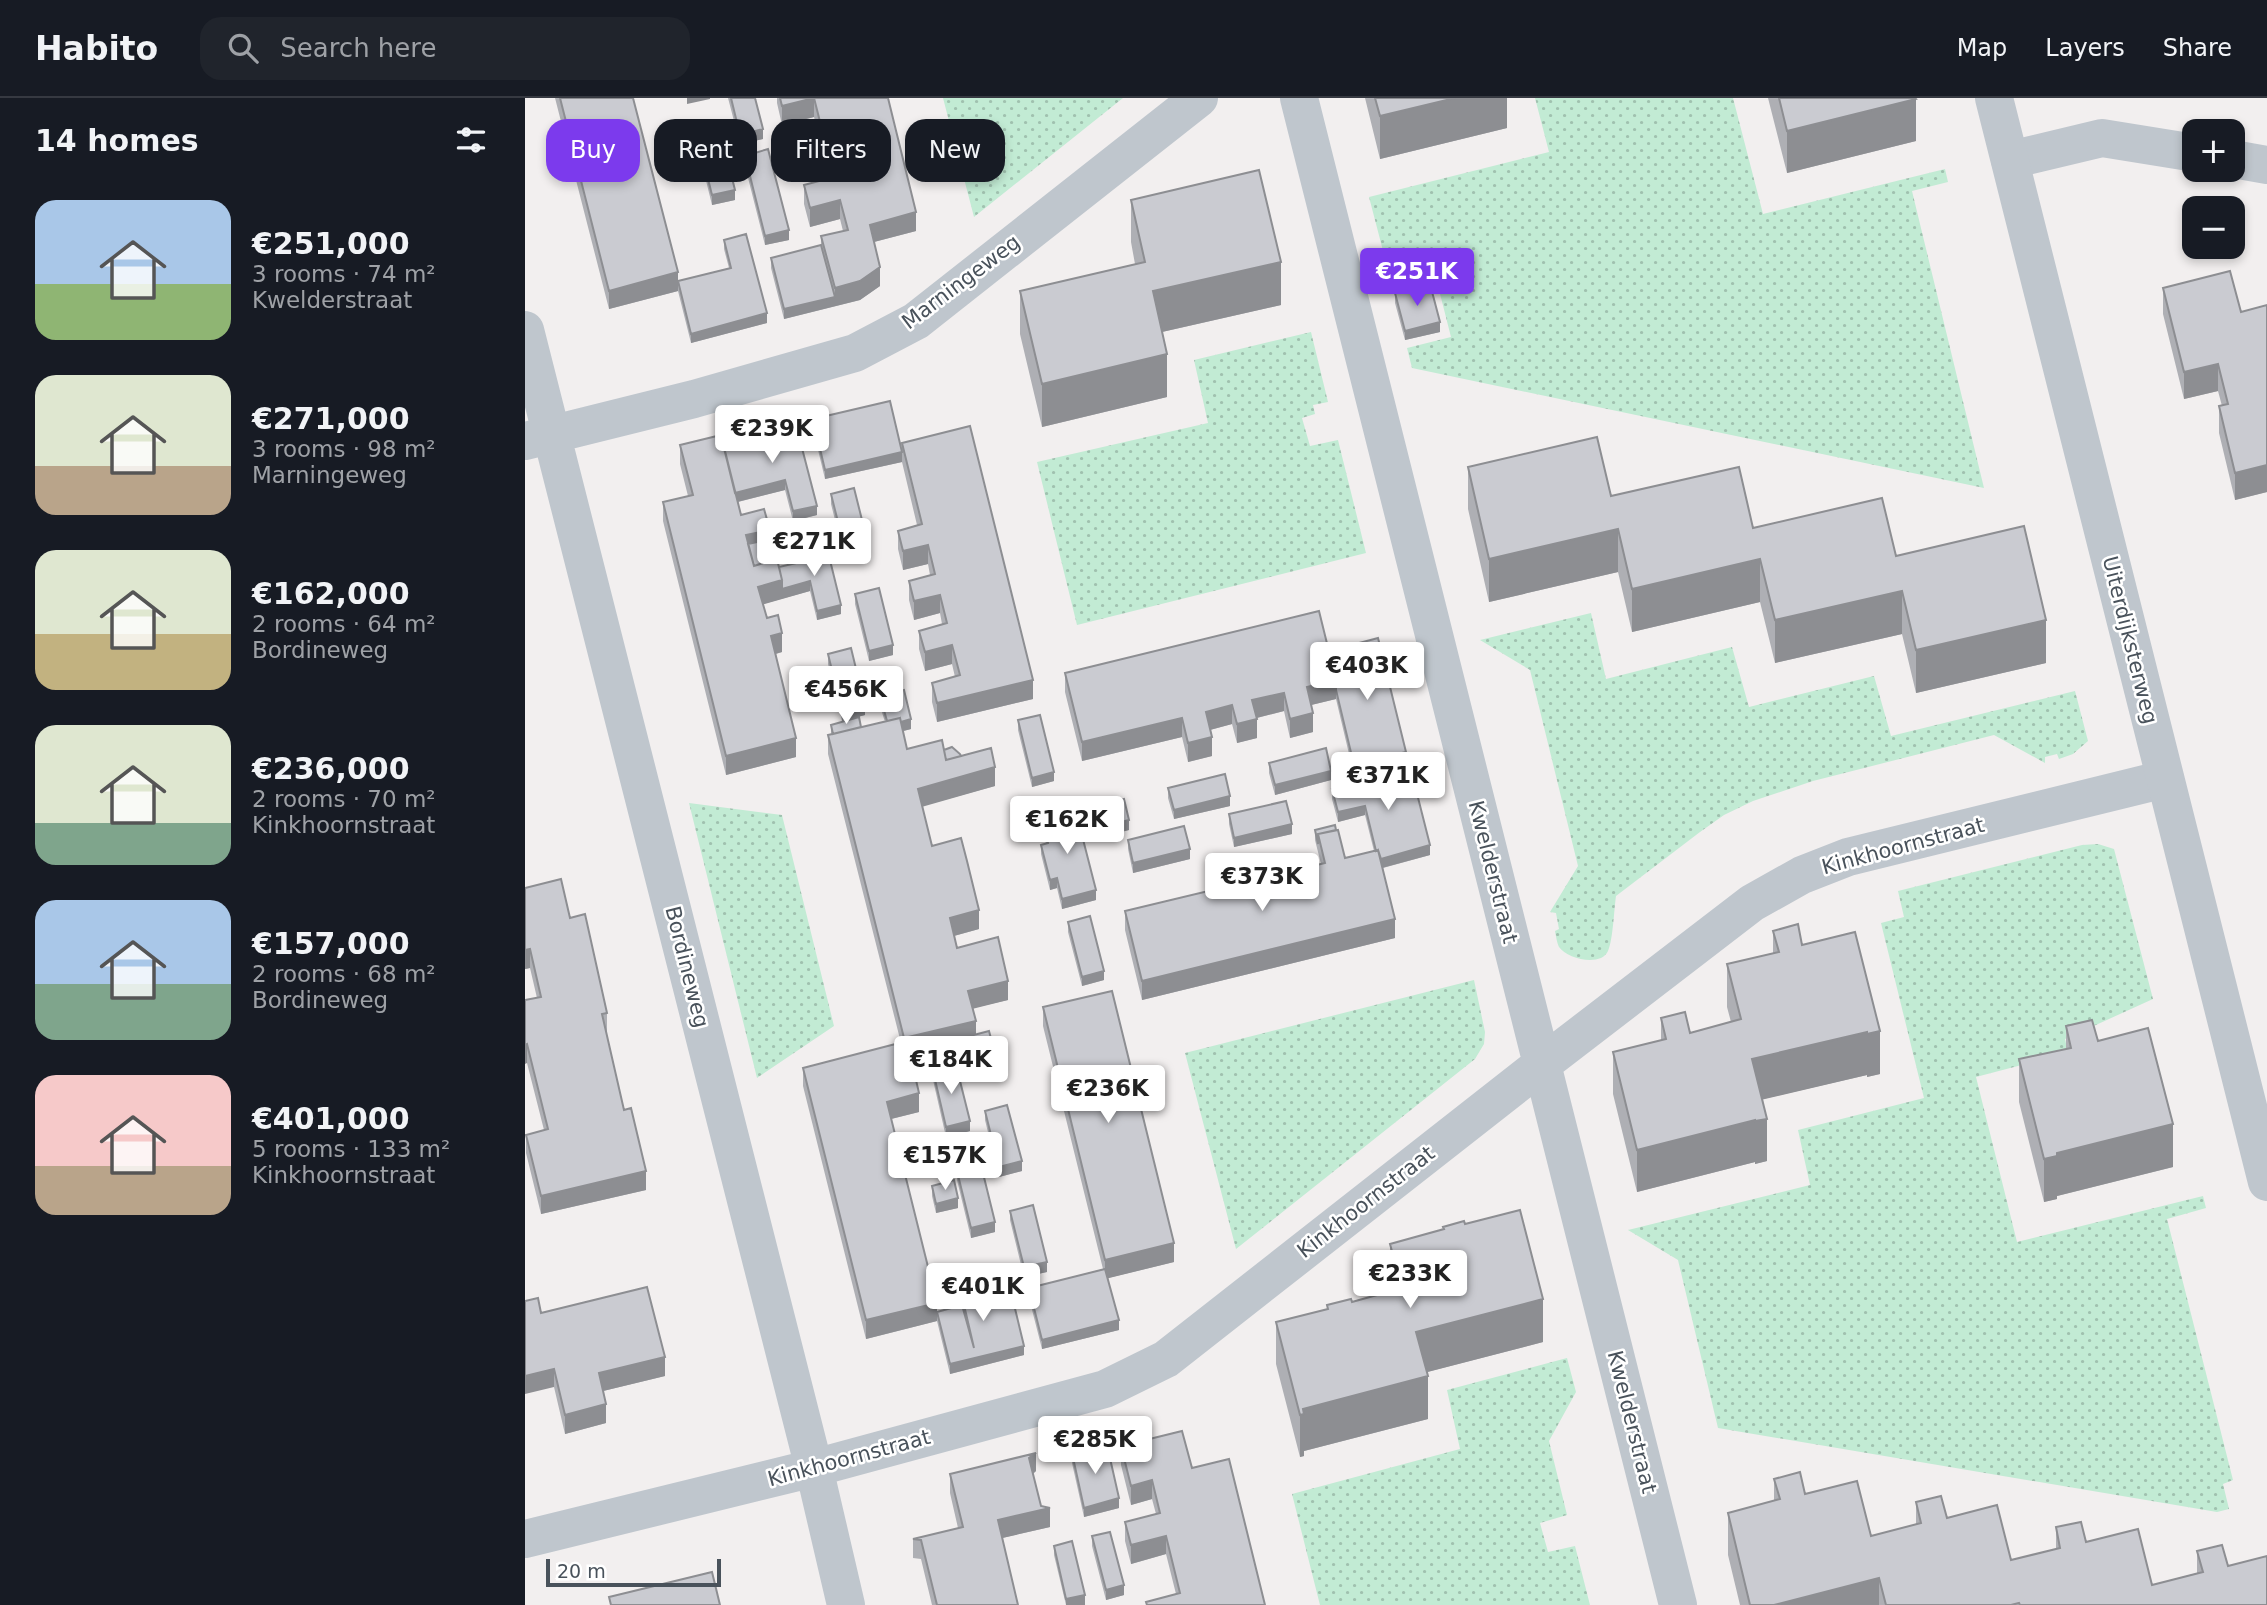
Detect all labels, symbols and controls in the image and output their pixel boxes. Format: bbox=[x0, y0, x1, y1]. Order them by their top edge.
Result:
search box bbox=[200, 17, 690, 80]
text: Habito bbox=[35, 29, 158, 68]
icon: search bbox=[224, 29, 262, 67]
text: Search here bbox=[280, 33, 436, 63]
text: Map bbox=[1957, 34, 2007, 62]
text: Layers bbox=[2045, 34, 2125, 62]
text: Share bbox=[2163, 34, 2232, 62]
chip: Buy bbox=[546, 119, 640, 182]
chip: Rent bbox=[654, 119, 757, 182]
chip: Filters bbox=[771, 119, 891, 182]
chip: New bbox=[905, 119, 1005, 182]
map controls bbox=[2182, 119, 2245, 259]
button: + bbox=[2182, 119, 2245, 182]
icon: filters bbox=[452, 121, 490, 159]
text: 14 homes bbox=[35, 123, 199, 158]
button: − bbox=[2182, 196, 2245, 259]
text: €251,000 bbox=[252, 226, 410, 261]
icon: home bbox=[91, 228, 175, 312]
street label: Marningeweg bbox=[897, 230, 1025, 334]
pin: €251K bbox=[1368, 248, 1466, 308]
text: €251K bbox=[1376, 258, 1458, 284]
text: 3 rooms · 74 m² bbox=[252, 261, 436, 287]
text: Kwelderstraat bbox=[252, 287, 412, 313]
text: €271,000 bbox=[252, 401, 410, 436]
icon: home bbox=[91, 403, 175, 487]
pin: €239K bbox=[723, 406, 821, 465]
text: €239K bbox=[731, 415, 813, 441]
text: 3 rooms · 98 m² bbox=[252, 436, 436, 462]
text: Marningeweg bbox=[252, 462, 407, 488]
pin: €271K bbox=[765, 518, 863, 578]
text: €271K bbox=[773, 528, 855, 554]
street label: Uiterdijksterweg bbox=[2098, 554, 2162, 726]
text: €162,000 bbox=[252, 576, 410, 611]
icon: home bbox=[91, 578, 175, 662]
text: 2 rooms · 64 m² bbox=[252, 611, 436, 637]
text: Bordineweg bbox=[252, 637, 388, 663]
pin: €403K bbox=[1318, 642, 1416, 702]
text: €403K bbox=[1326, 652, 1408, 678]
pin: €456K bbox=[797, 666, 895, 726]
text: €456K bbox=[805, 676, 887, 702]
text: €236,000 bbox=[252, 751, 410, 786]
pin: €371K bbox=[1339, 752, 1437, 812]
icon: home bbox=[91, 753, 175, 837]
text: €371K bbox=[1347, 762, 1429, 788]
text: 2 rooms · 70 m² bbox=[252, 786, 436, 812]
pin: €162K bbox=[1018, 796, 1116, 856]
street label: Kwelderstraat bbox=[1464, 798, 1522, 946]
text: €162K bbox=[1026, 806, 1108, 832]
text: Kinkhoornstraat bbox=[252, 812, 435, 838]
street label: Kinkhoornstraat bbox=[1819, 813, 1987, 879]
pin: €373K bbox=[1213, 854, 1311, 913]
text: €373K bbox=[1221, 863, 1303, 889]
street label: Bordineweg bbox=[660, 904, 714, 1030]
text: €157,000 bbox=[252, 926, 410, 961]
icon: home bbox=[91, 928, 175, 1012]
text: 2 rooms · 68 m² bbox=[252, 961, 436, 987]
text: Bordineweg bbox=[252, 987, 388, 1013]
pin: €184K bbox=[902, 1037, 1000, 1096]
text: €184K bbox=[910, 1046, 992, 1072]
pin: €236K bbox=[1059, 1066, 1157, 1125]
text: €236K bbox=[1067, 1075, 1149, 1101]
text: €401,000 bbox=[252, 1101, 410, 1136]
icon: home bbox=[91, 1103, 175, 1187]
pin: €157K bbox=[896, 1132, 994, 1192]
text: 5 rooms · 133 m² bbox=[252, 1136, 450, 1162]
street label: Kinkhoornstraat bbox=[1293, 1141, 1439, 1263]
text: €157K bbox=[904, 1142, 986, 1168]
text: Kinkhoornstraat bbox=[252, 1162, 435, 1188]
pin: €233K bbox=[1361, 1250, 1459, 1310]
text: €233K bbox=[1369, 1260, 1451, 1286]
pin: €401K bbox=[934, 1264, 1032, 1323]
text: €401K bbox=[942, 1273, 1024, 1299]
street label: Kwelderstraat bbox=[1603, 1348, 1661, 1496]
pin: €285K bbox=[1046, 1416, 1144, 1476]
street label: Kinkhoornstraat bbox=[765, 1425, 933, 1491]
text: €285K bbox=[1054, 1426, 1136, 1452]
scale bar bbox=[546, 1556, 721, 1588]
text: 20 m bbox=[557, 1560, 606, 1582]

